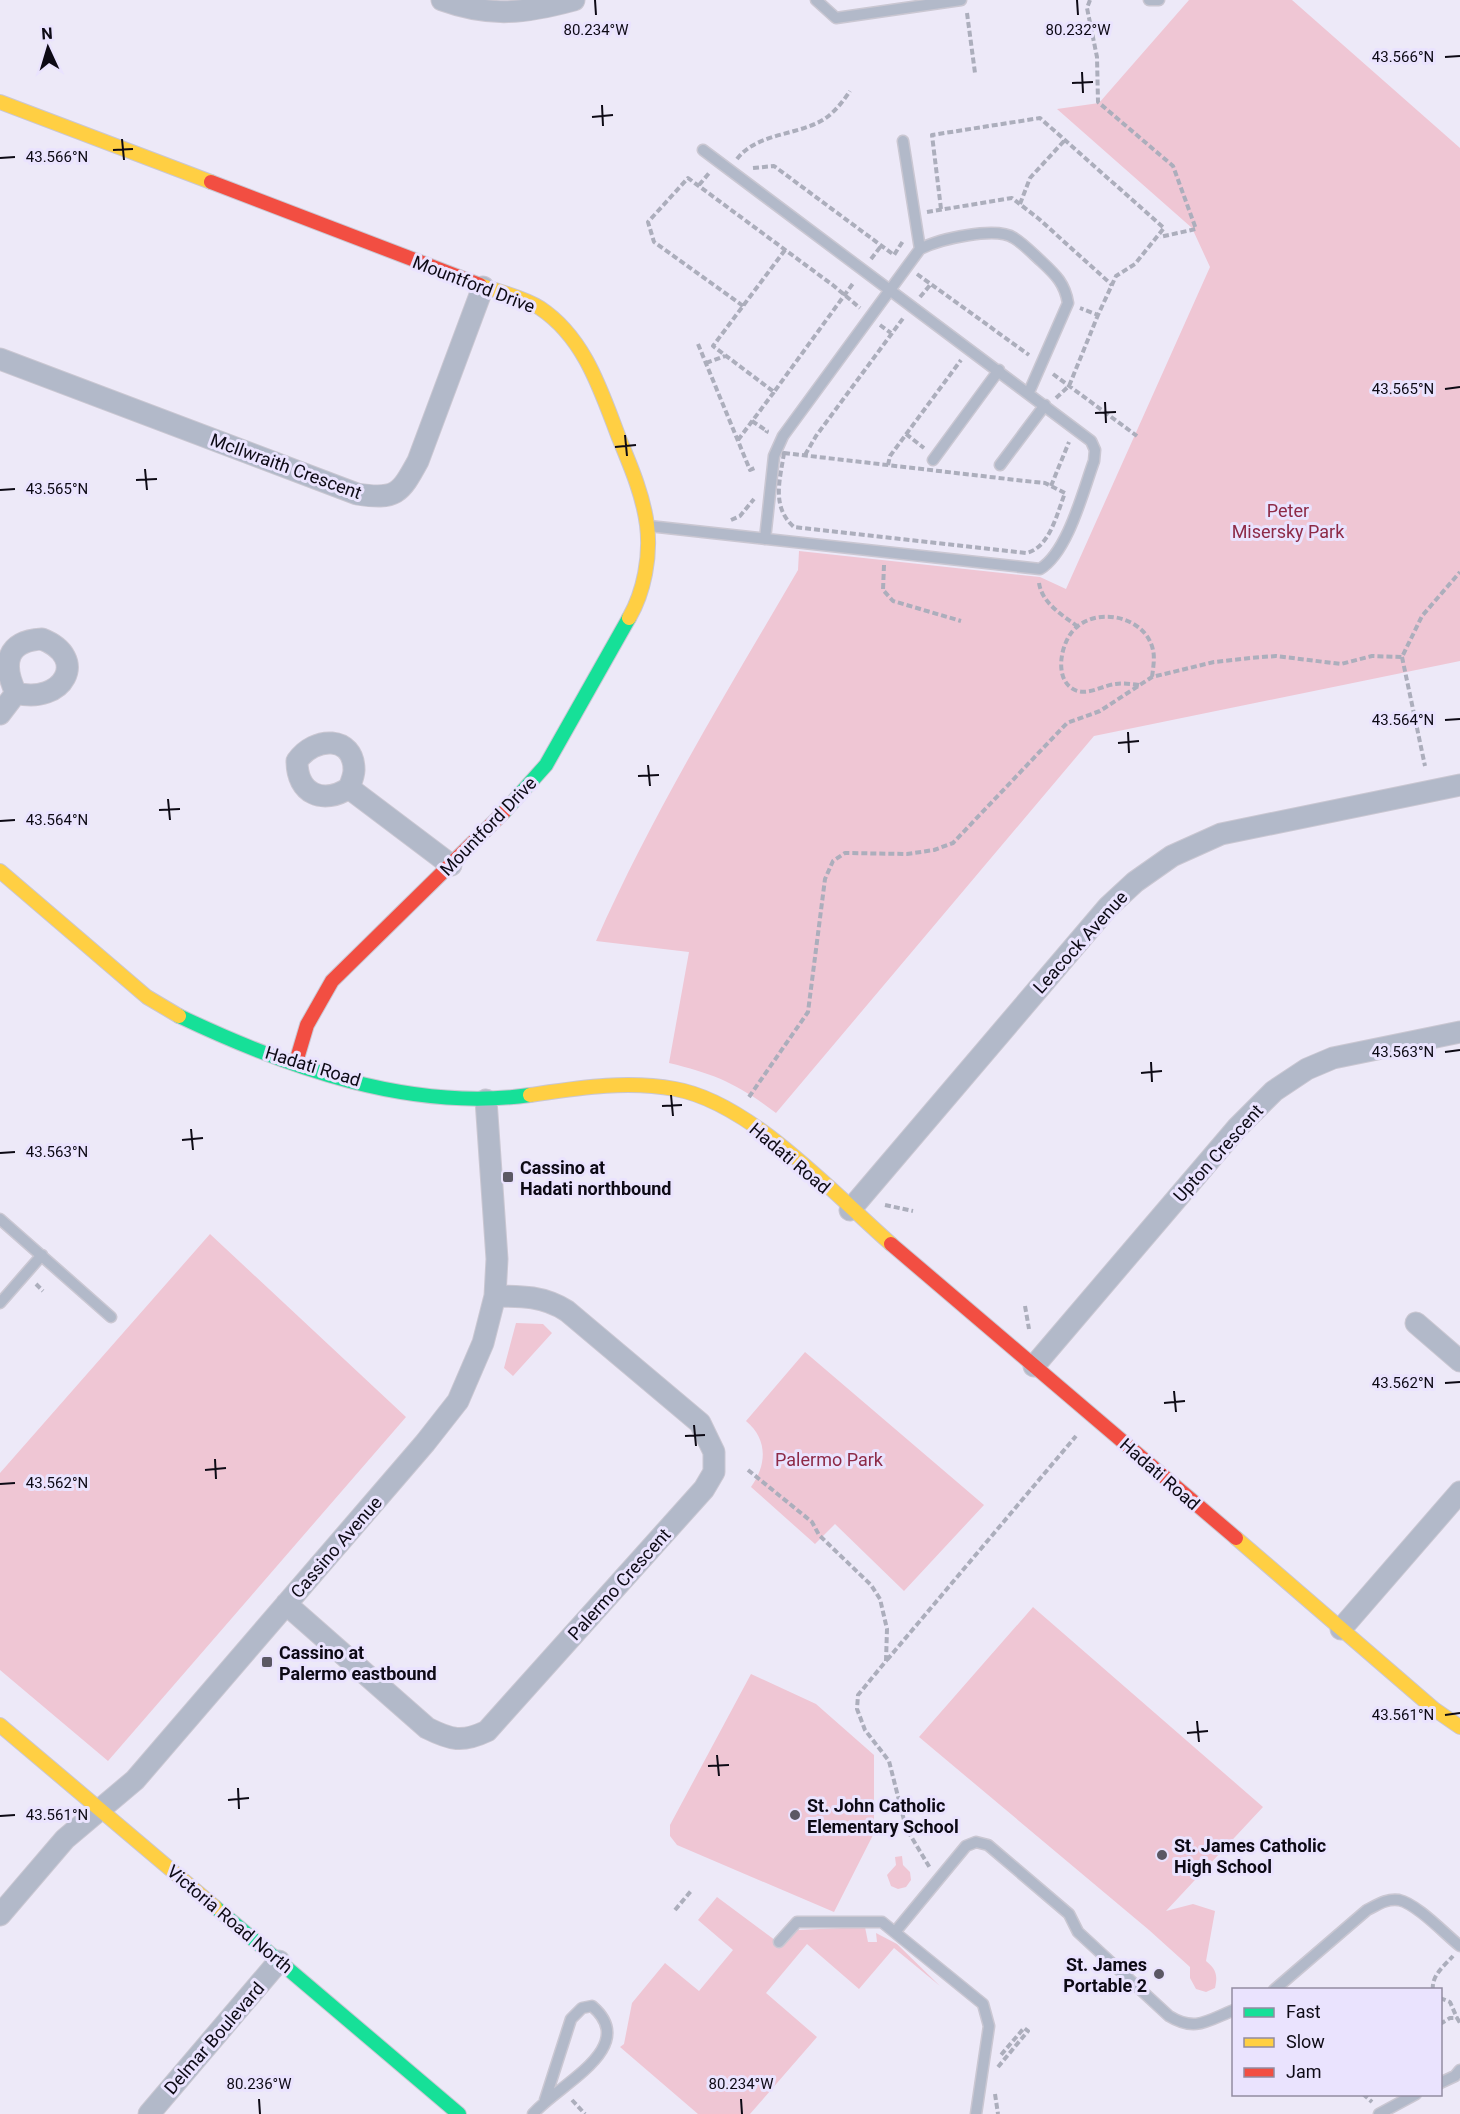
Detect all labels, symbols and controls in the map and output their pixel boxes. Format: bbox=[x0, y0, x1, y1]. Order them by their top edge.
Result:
north arrow bbox=[18, 18, 78, 78]
text: 80.234°W bbox=[563, 21, 629, 39]
text: 80.232°W bbox=[1045, 21, 1111, 39]
text: N bbox=[41, 24, 53, 43]
text: 43.566°N bbox=[1372, 48, 1434, 66]
text: 43.566°N bbox=[26, 148, 88, 166]
street label: Mountford Drive bbox=[410, 251, 538, 317]
text: 43.565°N bbox=[1372, 380, 1434, 398]
street label: McIlwraith Crescent bbox=[208, 429, 365, 503]
text: 43.565°N bbox=[26, 480, 88, 498]
park label: Peter Misersky Park bbox=[1232, 500, 1345, 542]
text: 43.564°N bbox=[1372, 711, 1434, 729]
street label: Mountford Drive bbox=[436, 772, 540, 880]
text: 43.564°N bbox=[26, 811, 88, 829]
street label: Leacock Avenue bbox=[1029, 886, 1131, 998]
street label: Hadati Road bbox=[263, 1042, 363, 1090]
text: 43.563°N bbox=[1372, 1043, 1434, 1061]
street label: Upton Crescent bbox=[1169, 1100, 1267, 1206]
street label: Hadati Road bbox=[745, 1118, 835, 1198]
text: 43.563°N bbox=[26, 1143, 88, 1161]
place label: Cassino at Hadati northbound bbox=[520, 1157, 671, 1199]
marker: Cassino at Hadati northbound bbox=[501, 1170, 515, 1184]
text: 43.562°N bbox=[1372, 1374, 1434, 1392]
street label: Hadati Road bbox=[1116, 1434, 1204, 1514]
park label: Palermo Park bbox=[775, 1449, 884, 1470]
text: 43.562°N bbox=[26, 1474, 88, 1492]
street label: Cassino Avenue bbox=[286, 1492, 386, 1602]
street label: Palermo Crescent bbox=[563, 1524, 675, 1644]
place label: Cassino at Palermo eastbound bbox=[279, 1642, 437, 1684]
marker: Cassino at Palermo eastbound bbox=[260, 1655, 274, 1669]
text: 43.561°N bbox=[1372, 1706, 1434, 1724]
place label: St. John Catholic Elementary School bbox=[807, 1795, 959, 1837]
text: 43.561°N bbox=[26, 1806, 88, 1824]
marker: St. John Catholic Elementary School bbox=[788, 1808, 802, 1822]
place label: St. James Catholic High School bbox=[1174, 1835, 1326, 1877]
marker: St. James Catholic High School bbox=[1155, 1848, 1169, 1862]
street label: Victoria Road North bbox=[163, 1860, 297, 1978]
place label: St. James Portable 2 bbox=[1063, 1954, 1147, 1996]
marker: St. James Portable 2 bbox=[1152, 1967, 1166, 1981]
street label: Delmar Boulevard bbox=[160, 1978, 268, 2098]
legend bbox=[1232, 1988, 1442, 2096]
text: Fast bbox=[1286, 2001, 1321, 2022]
text: Slow bbox=[1286, 2031, 1325, 2052]
text: Jam bbox=[1286, 2061, 1322, 2082]
text: 80.236°W bbox=[226, 2075, 292, 2093]
text: 80.234°W bbox=[708, 2075, 774, 2093]

